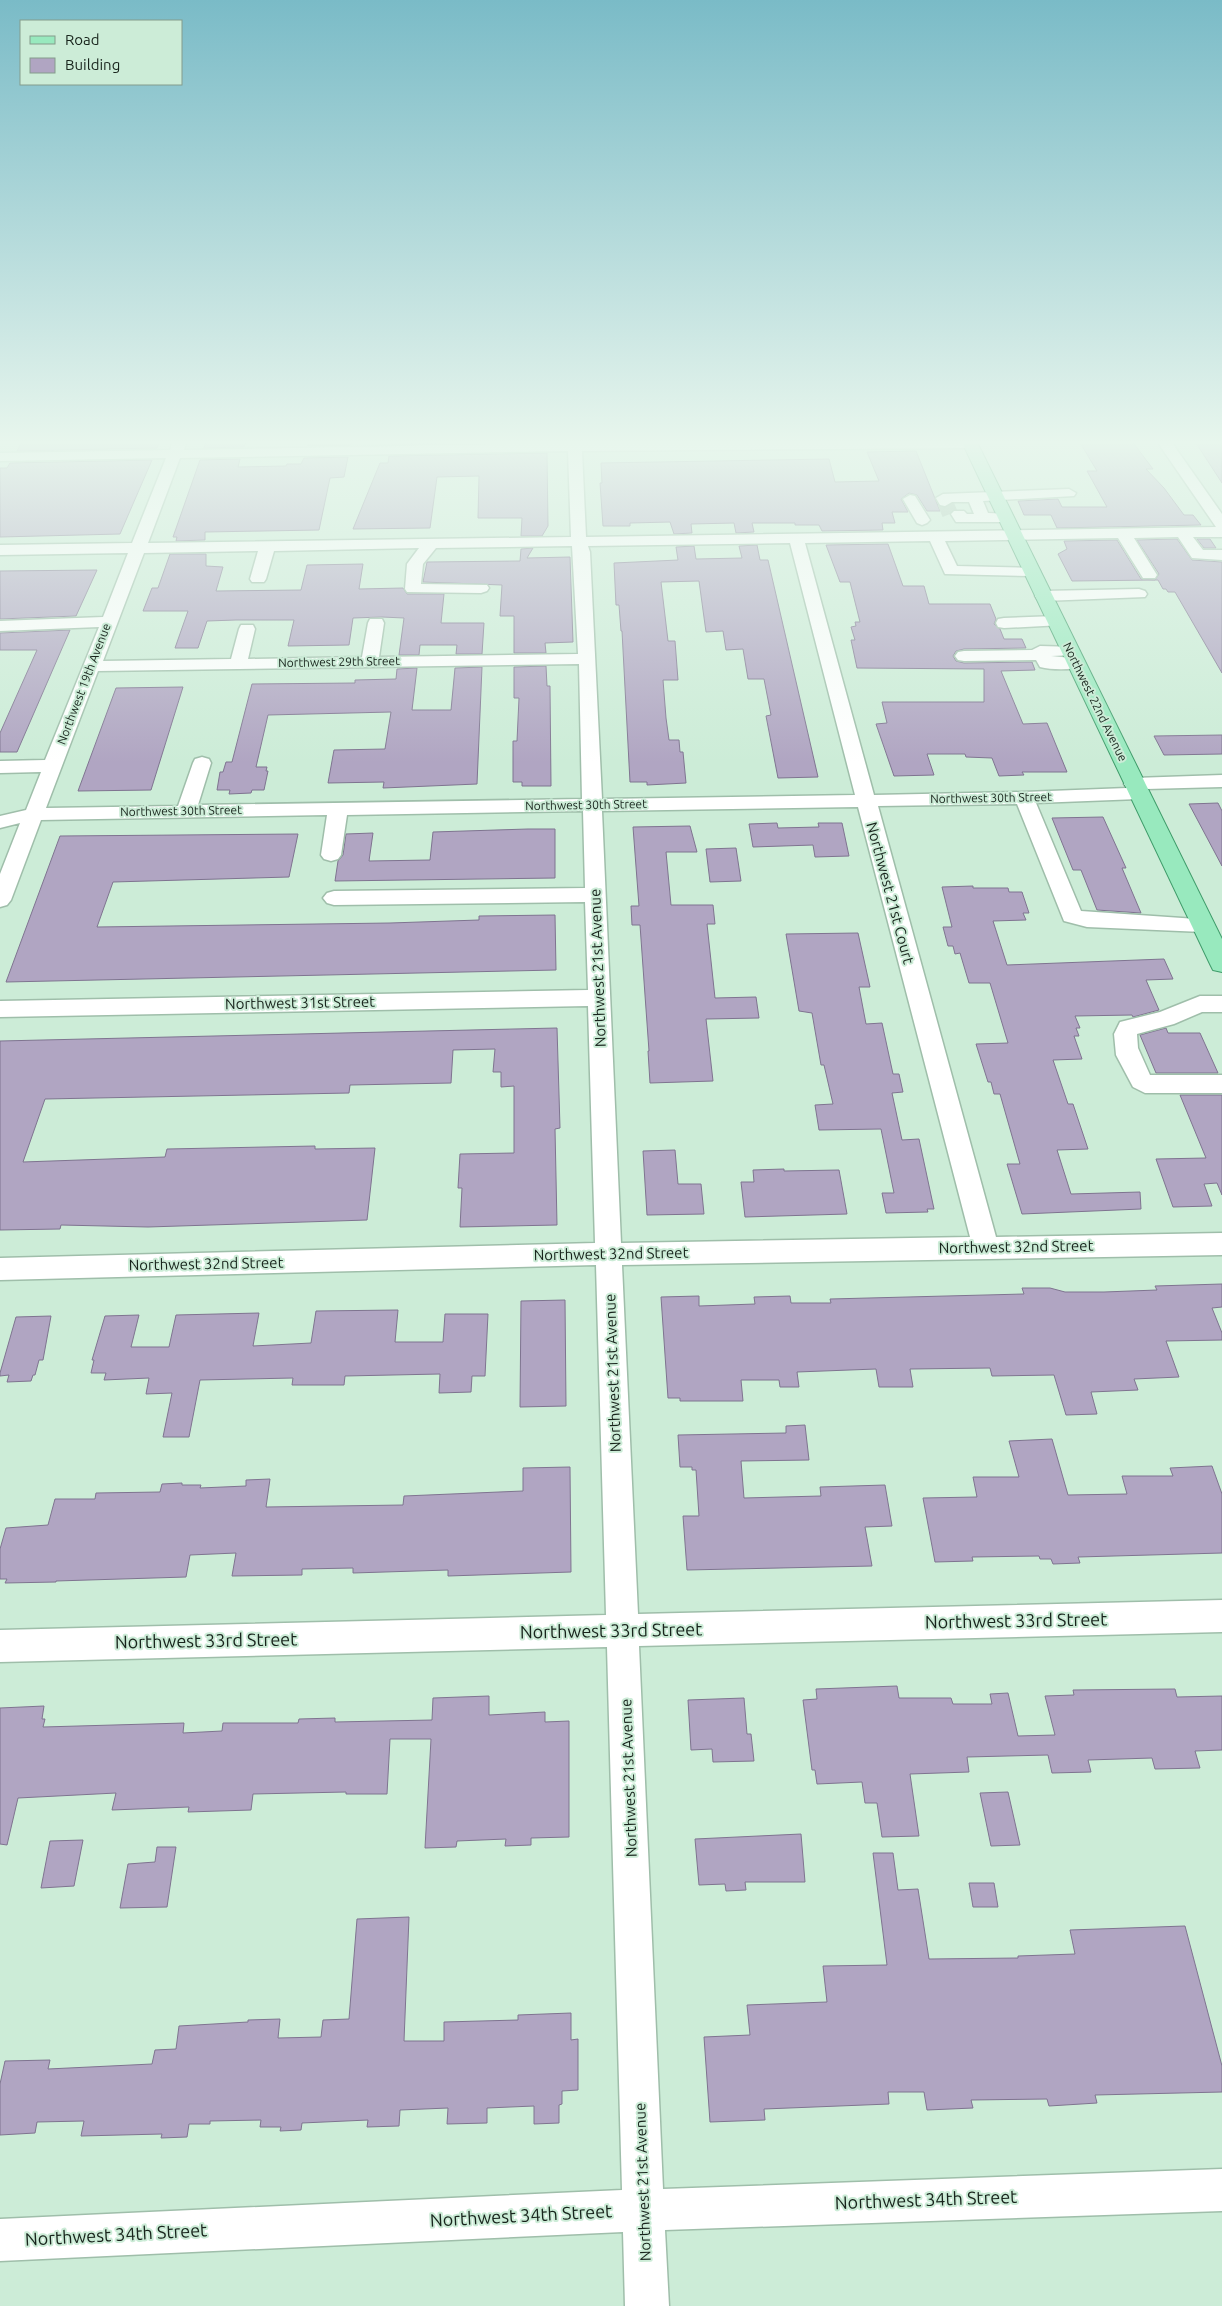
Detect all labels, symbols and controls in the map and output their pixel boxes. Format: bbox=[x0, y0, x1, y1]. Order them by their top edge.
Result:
legend bbox=[20, 20, 182, 85]
text: Road bbox=[65, 31, 100, 48]
text: Building bbox=[65, 56, 120, 73]
street label: Northwest 19th Avenue bbox=[54, 621, 113, 746]
street label: Northwest 22nd Avenue bbox=[1061, 640, 1130, 763]
street label: Northwest 29th Street bbox=[278, 654, 400, 669]
street label: Northwest 30th Street bbox=[930, 790, 1052, 805]
street label: Northwest 30th Street bbox=[525, 797, 647, 812]
street label: Northwest 30th Street bbox=[120, 803, 242, 818]
street label: Northwest 21st Court bbox=[863, 820, 918, 966]
street label: Northwest 21st Avenue bbox=[586, 888, 609, 1048]
street label: Northwest 31st Street bbox=[225, 993, 375, 1012]
street label: Northwest 32nd Street bbox=[938, 1237, 1094, 1256]
street label: Northwest 32nd Street bbox=[533, 1244, 689, 1263]
street label: Northwest 32nd Street bbox=[128, 1254, 284, 1273]
street label: Northwest 21st Avenue bbox=[601, 1293, 624, 1453]
street label: Northwest 33rd Street bbox=[925, 1608, 1107, 1632]
street label: Northwest 33rd Street bbox=[520, 1618, 702, 1642]
street label: Northwest 33rd Street bbox=[115, 1628, 297, 1652]
street label: Northwest 21st Avenue bbox=[617, 1698, 640, 1858]
street label: Northwest 21st Avenue bbox=[631, 2102, 654, 2262]
street label: Northwest 34th Street bbox=[834, 2186, 1017, 2212]
street label: Northwest 34th Street bbox=[429, 2200, 613, 2230]
street label: Northwest 34th Street bbox=[24, 2219, 208, 2249]

